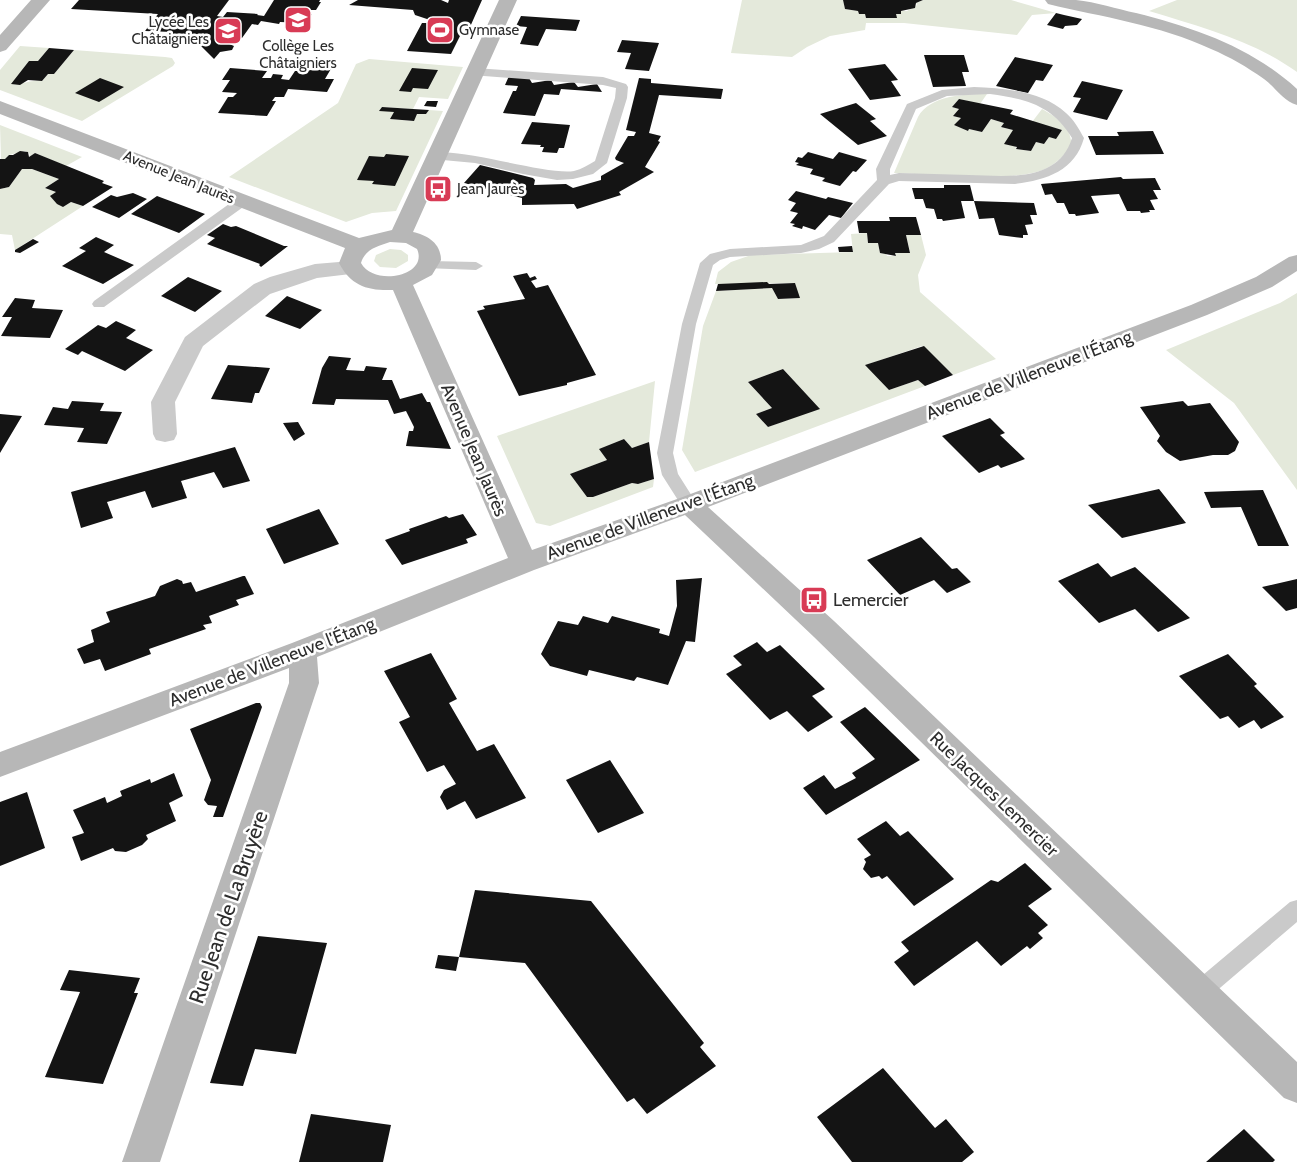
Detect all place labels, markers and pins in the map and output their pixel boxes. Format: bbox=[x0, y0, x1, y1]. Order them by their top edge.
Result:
school or university icon: Collège Les Châtaigniers bbox=[283, 5, 313, 35]
place label: Lycée Les Châtaigniers bbox=[131, 13, 209, 48]
sports icon: Gymnase bbox=[425, 15, 455, 45]
school or university icon: Lycée Les Châtaigniers bbox=[213, 16, 243, 46]
place label: Gymnase bbox=[459, 21, 519, 39]
place label: Collège Les Châtaigniers bbox=[259, 37, 337, 72]
bus stop icon: Jean Jaurès bbox=[423, 174, 453, 204]
place label: Jean Jaurès bbox=[456, 180, 524, 198]
bus stop icon: Lemercier bbox=[799, 585, 829, 615]
place label: Lemercier bbox=[833, 589, 909, 611]

